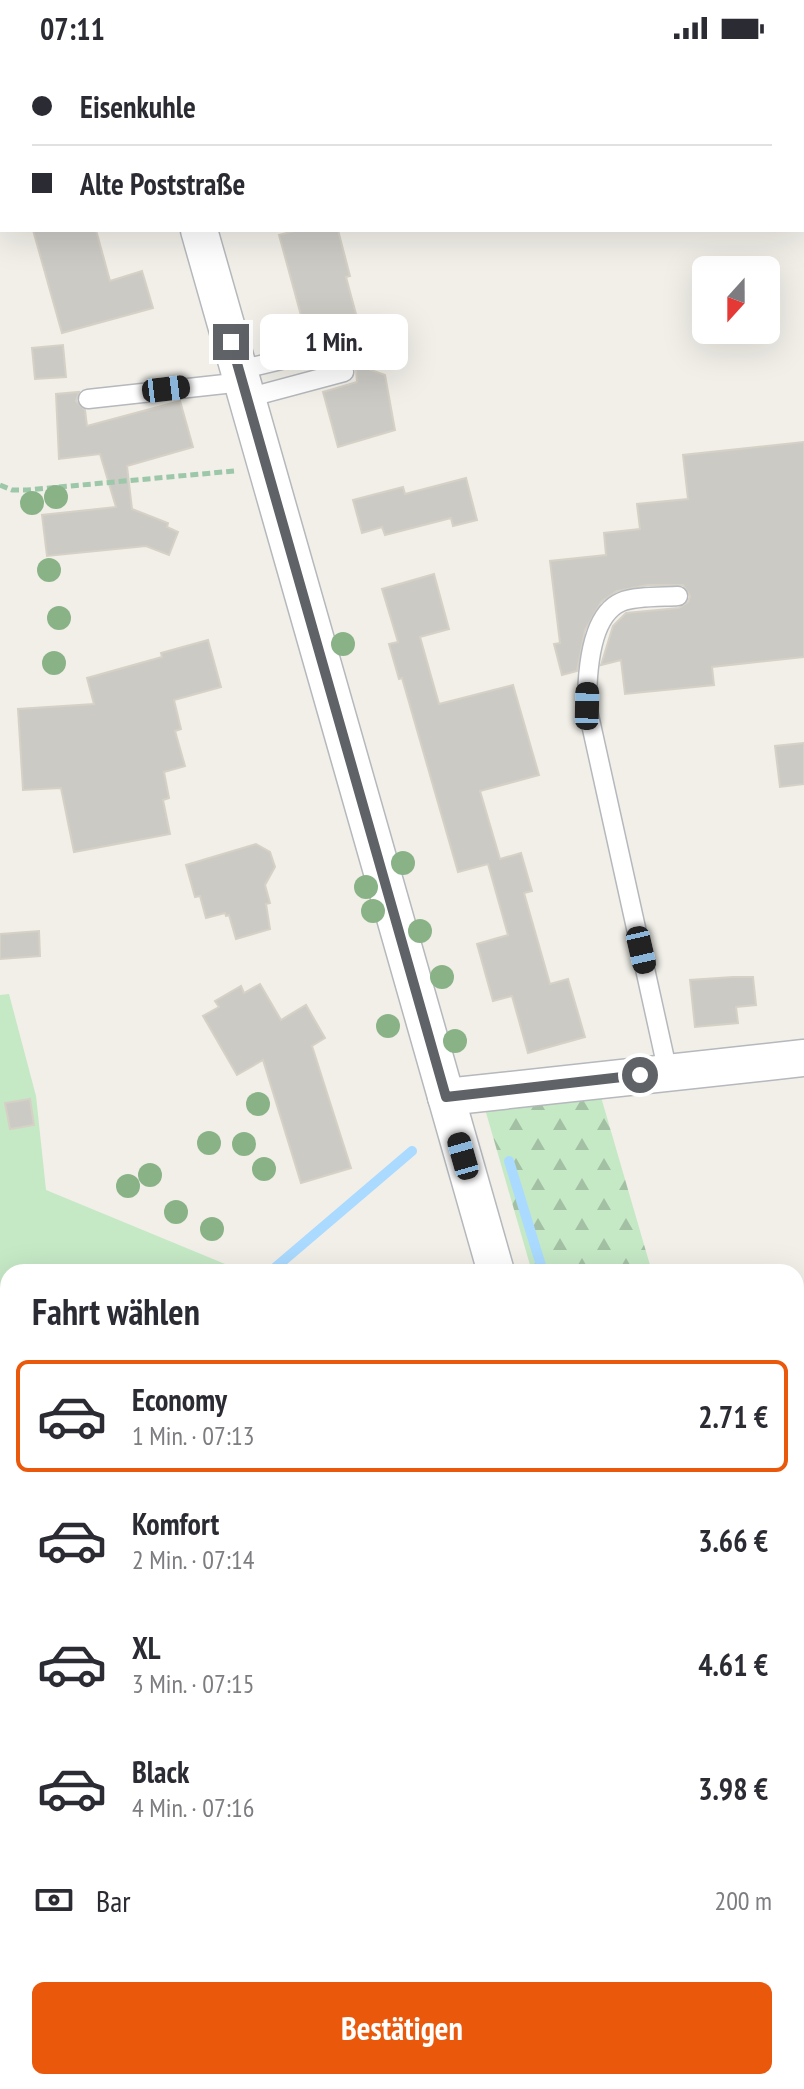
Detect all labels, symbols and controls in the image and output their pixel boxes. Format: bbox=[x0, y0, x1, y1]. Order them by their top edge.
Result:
text: 07:11 bbox=[40, 9, 105, 48]
text: Eisenkuhle bbox=[80, 87, 196, 126]
text: Alte Poststraße bbox=[80, 164, 245, 203]
north arrow bbox=[692, 256, 780, 344]
map controls bbox=[692, 256, 780, 344]
callout: 1 Min. bbox=[259, 314, 407, 370]
route end bbox=[213, 324, 249, 360]
text: 1 Min. bbox=[305, 325, 363, 358]
car bbox=[141, 374, 191, 404]
car bbox=[575, 682, 599, 730]
car bbox=[624, 924, 658, 976]
route start bbox=[622, 1057, 658, 1093]
car bbox=[445, 1130, 481, 1182]
text: Fahrt wählen bbox=[32, 1288, 200, 1335]
icon: car bbox=[36, 1380, 108, 1452]
text: Economy bbox=[132, 1380, 227, 1419]
text: 2.71 € bbox=[698, 1397, 768, 1436]
text: 1 Min. · 07:13 bbox=[132, 1419, 254, 1452]
icon: car bbox=[36, 1504, 108, 1576]
text: Komfort bbox=[132, 1504, 219, 1543]
text: 3.66 € bbox=[698, 1521, 768, 1560]
text: 2 Min. · 07:14 bbox=[132, 1543, 254, 1576]
icon: car bbox=[36, 1628, 108, 1700]
text: XL bbox=[132, 1628, 161, 1667]
text: 4.61 € bbox=[698, 1645, 768, 1684]
text: 3 Min. · 07:15 bbox=[132, 1667, 254, 1700]
icon: car bbox=[36, 1752, 108, 1824]
text: Black bbox=[132, 1752, 189, 1791]
text: 3.98 € bbox=[698, 1769, 768, 1808]
text: 4 Min. · 07:16 bbox=[132, 1791, 254, 1824]
icon: cash bbox=[32, 1878, 76, 1922]
text: Bar bbox=[96, 1881, 130, 1920]
text: 200 m bbox=[714, 1884, 772, 1917]
button: Bestätigen bbox=[32, 1982, 772, 2074]

